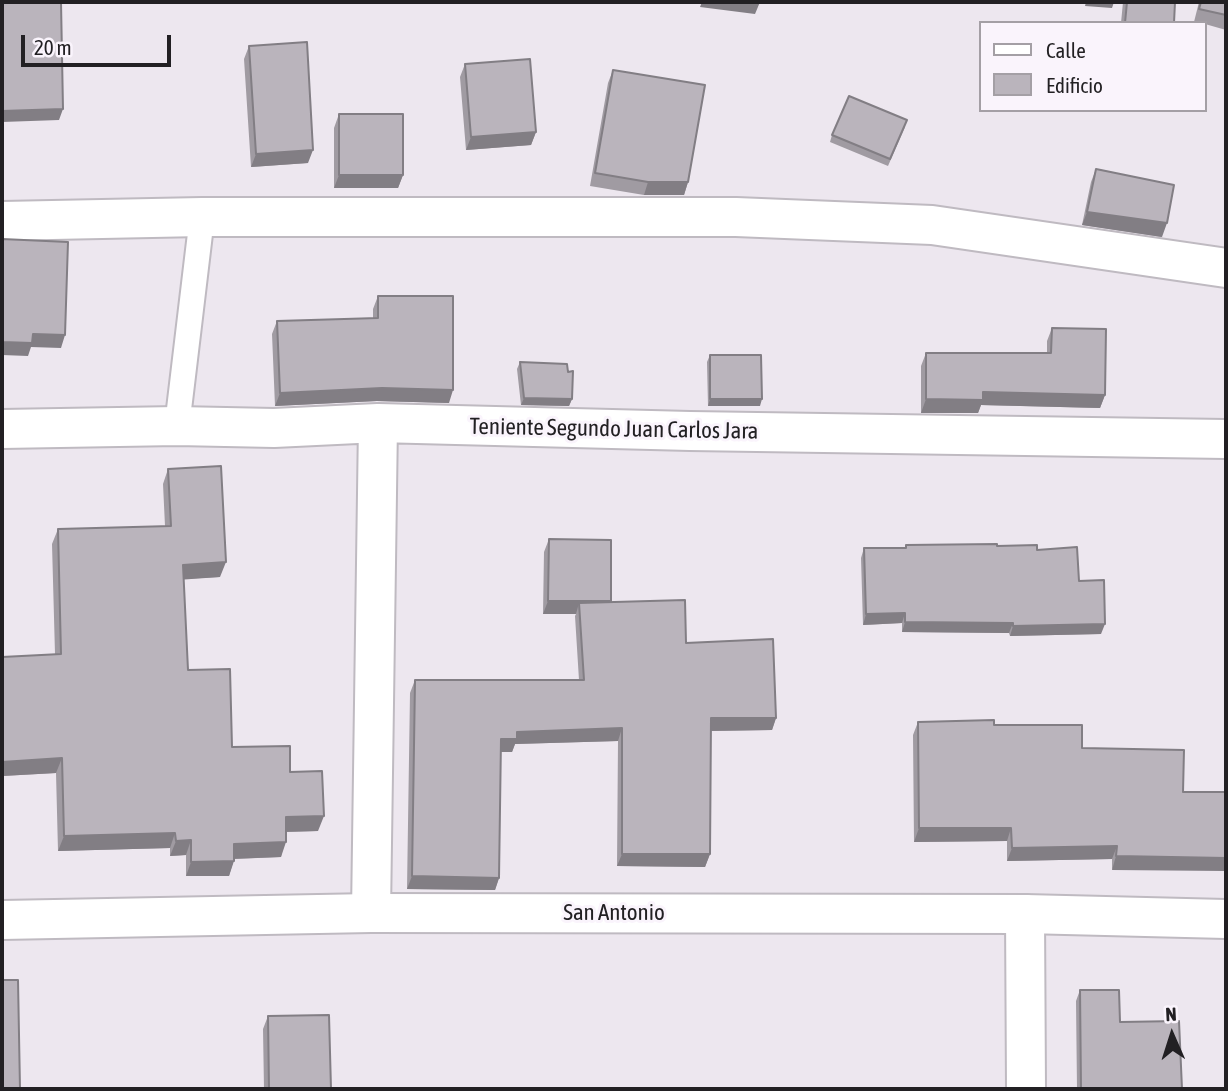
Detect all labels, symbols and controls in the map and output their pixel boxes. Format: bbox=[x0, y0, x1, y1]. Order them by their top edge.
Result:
scale bar bbox=[24, 21, 175, 65]
legend bbox=[979, 21, 1207, 112]
text: 20 m bbox=[34, 35, 72, 59]
text: Calle bbox=[1046, 38, 1086, 62]
text: Edificio bbox=[1046, 73, 1103, 97]
street label: Teniente Segundo Juan Carlos Jara bbox=[469, 413, 759, 445]
street label: San Antonio bbox=[563, 899, 665, 927]
north arrow bbox=[1137, 1000, 1207, 1070]
text: N bbox=[1165, 1003, 1177, 1025]

